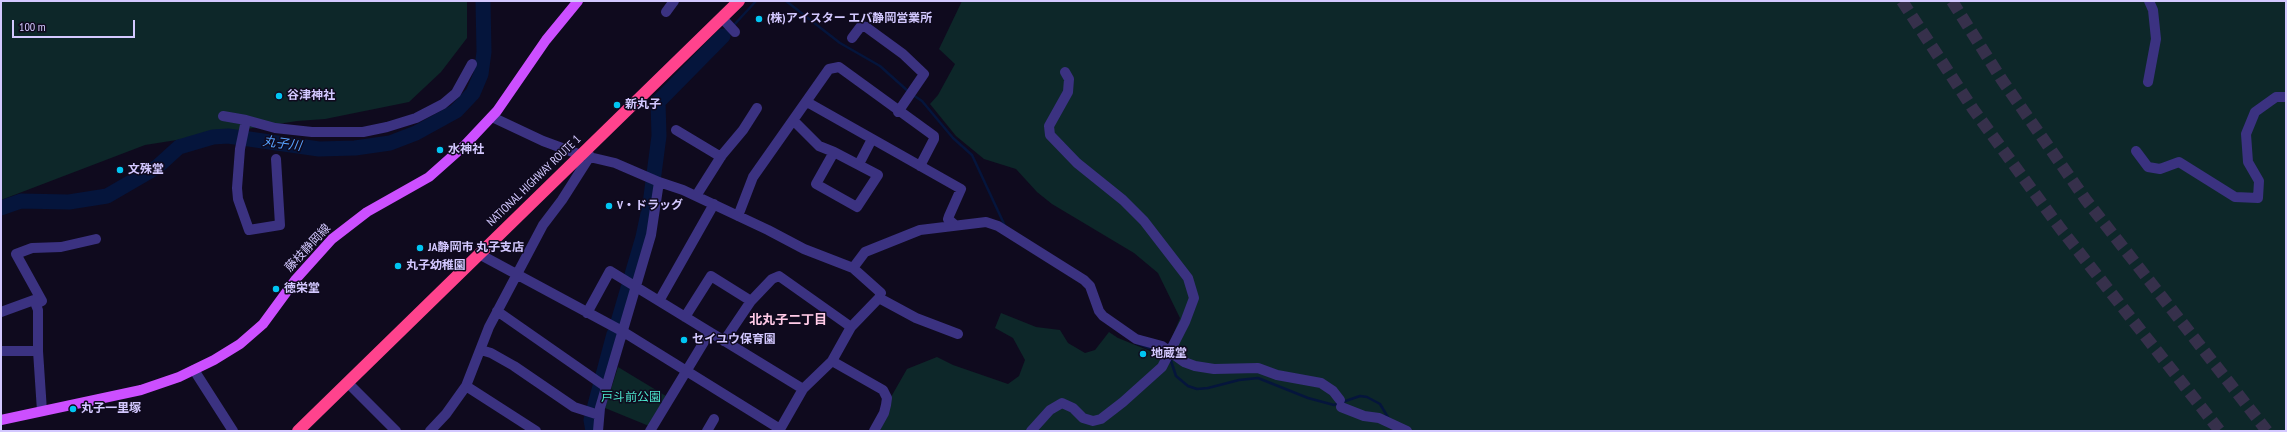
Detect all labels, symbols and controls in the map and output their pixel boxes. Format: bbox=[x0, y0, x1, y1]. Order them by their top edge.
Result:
scale bar bbox=[14, 12, 137, 38]
place label: (株)アイスター エバ静岡営業所 bbox=[767, 12, 932, 26]
marker: (株)アイスター エバ静岡営業所 bbox=[754, 14, 764, 24]
text: 100 m bbox=[19, 19, 46, 34]
place label: 谷津神社 bbox=[287, 89, 335, 103]
marker: 谷津神社 bbox=[274, 91, 284, 101]
place label: 新丸子 bbox=[625, 98, 661, 112]
marker: 新丸子 bbox=[612, 100, 622, 110]
street label: NATIONAL HIGHWAY ROUTE 1 bbox=[484, 132, 584, 230]
water label: 丸子川 bbox=[262, 134, 302, 154]
place label: 水神社 bbox=[448, 143, 484, 157]
marker: 水神社 bbox=[435, 145, 445, 155]
place label: 文殊堂 bbox=[128, 163, 164, 177]
marker: 文殊堂 bbox=[115, 165, 125, 175]
place label: V・ドラッグ bbox=[617, 199, 683, 213]
marker: V・ドラッグ bbox=[604, 201, 614, 211]
street label: 藤枝静岡線 bbox=[282, 221, 334, 275]
place label: JA静岡市 丸子支店 bbox=[428, 241, 524, 255]
marker: JA静岡市 丸子支店 bbox=[415, 243, 425, 253]
place label: 丸子幼稚園 bbox=[406, 259, 466, 273]
marker: 丸子幼稚園 bbox=[393, 261, 403, 271]
place label: 徳栄堂 bbox=[284, 282, 320, 296]
marker: 徳栄堂 bbox=[271, 284, 281, 294]
district label: 北丸子二丁目 bbox=[749, 312, 827, 328]
place label: セイユウ保育園 bbox=[692, 333, 776, 347]
marker: セイユウ保育園 bbox=[679, 335, 689, 345]
place label: 地蔵堂 bbox=[1151, 347, 1187, 361]
marker: 地蔵堂 bbox=[1138, 349, 1148, 359]
park label: 戸斗前公園 bbox=[601, 391, 661, 405]
place label: 丸子一里塚 bbox=[81, 402, 141, 416]
marker: 丸子一里塚 bbox=[68, 404, 78, 414]

